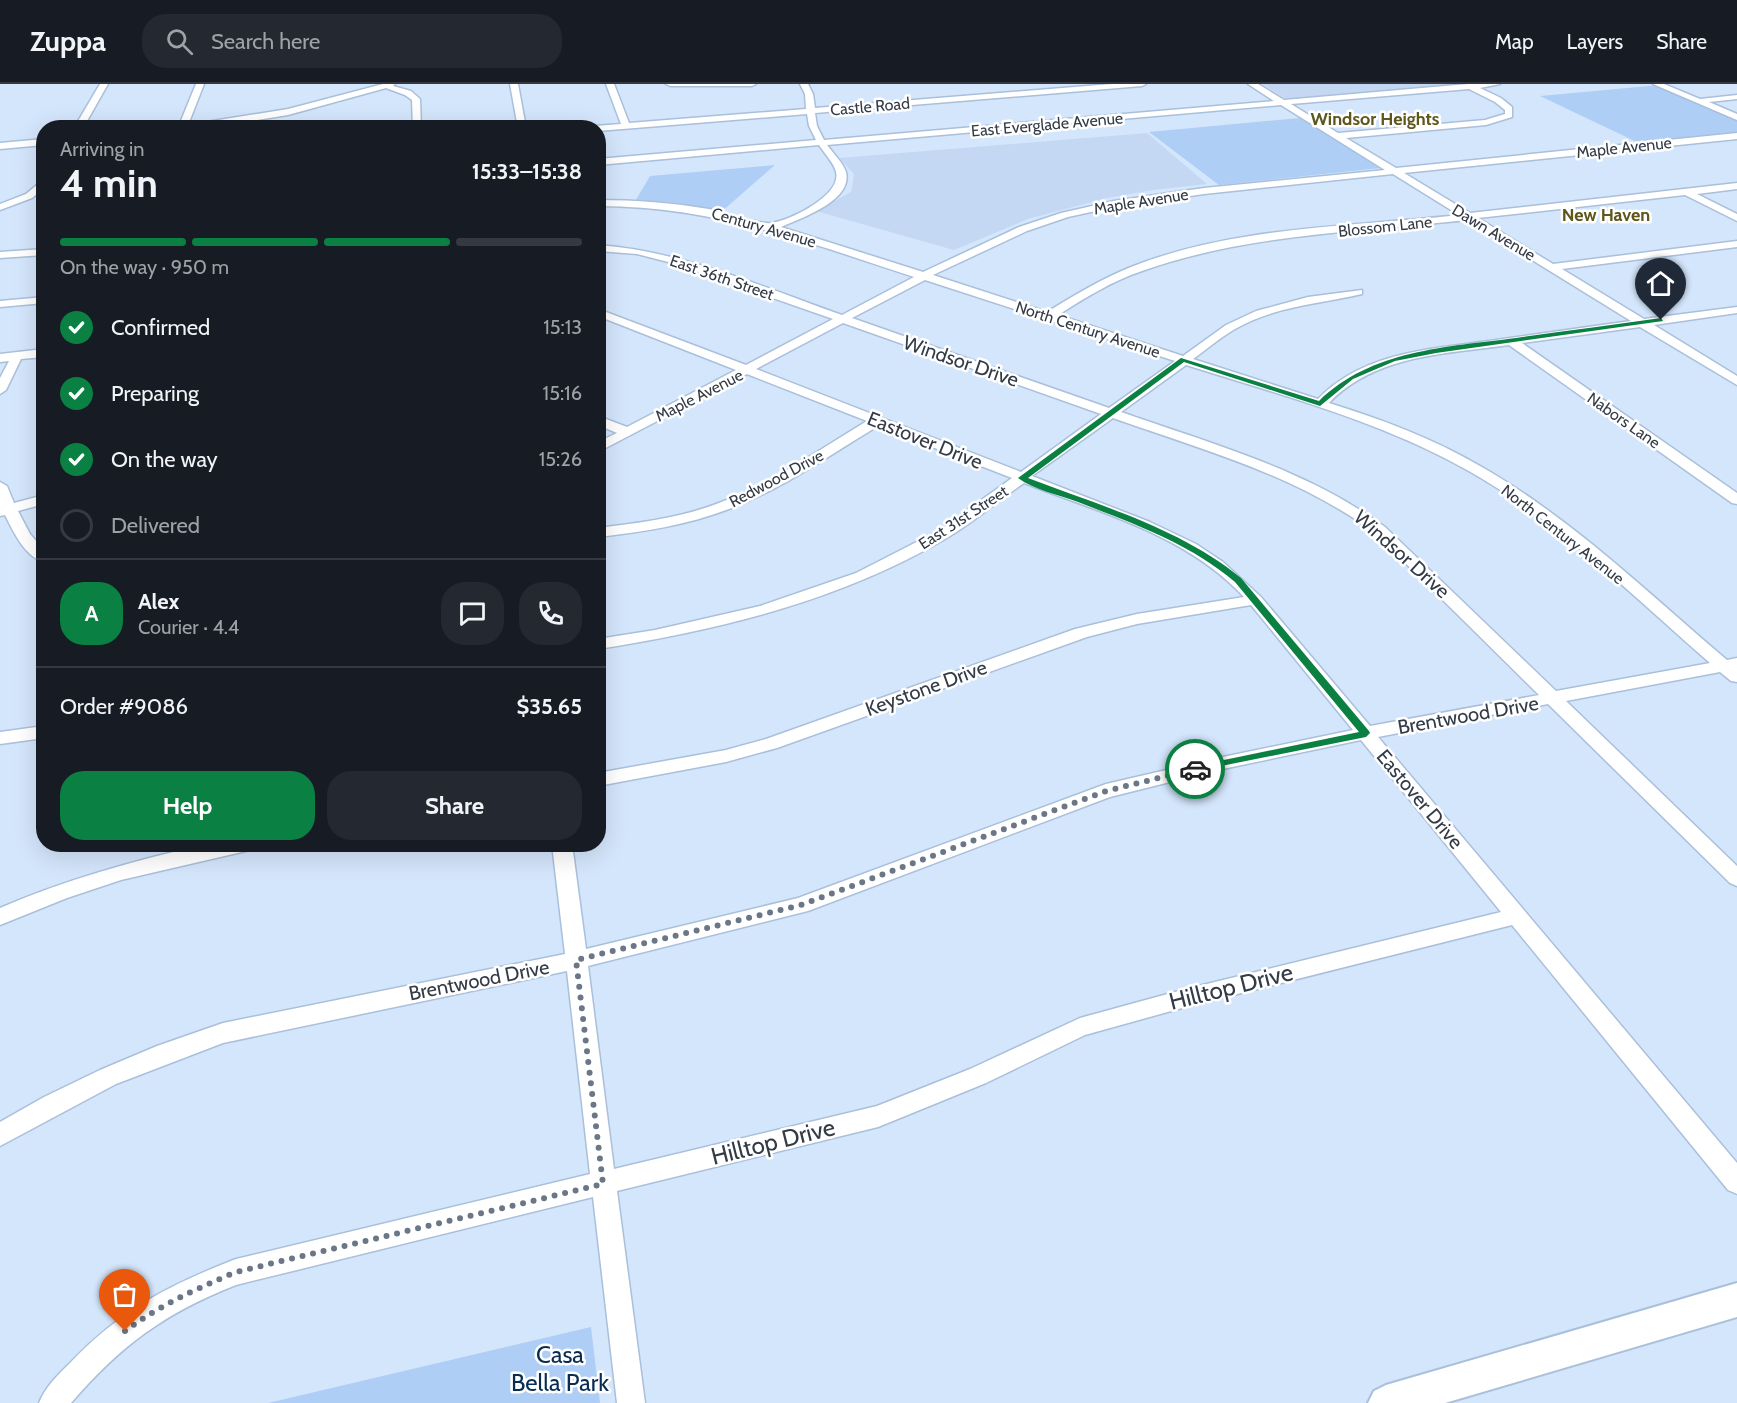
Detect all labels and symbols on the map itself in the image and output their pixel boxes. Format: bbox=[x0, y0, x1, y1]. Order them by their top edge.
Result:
street label: Castle Road bbox=[829, 94, 911, 119]
street label: East Everglade Avenue bbox=[970, 108, 1124, 141]
district label: Windsor Heights bbox=[1311, 108, 1440, 130]
street label: Maple Avenue bbox=[1575, 133, 1673, 162]
street label: Maple Avenue bbox=[1092, 185, 1190, 218]
street label: Dawn Avenue bbox=[1449, 200, 1539, 265]
street label: Century Avenue bbox=[709, 203, 818, 251]
district label: New Haven bbox=[1562, 204, 1650, 226]
street label: Blossom Lane bbox=[1337, 212, 1433, 241]
street label: East 36th Street bbox=[667, 251, 777, 304]
pin bbox=[1635, 258, 1686, 320]
street label: North Century Avenue bbox=[1013, 297, 1162, 362]
street label: Windsor Drive bbox=[900, 330, 1022, 392]
street label: Maple Avenue bbox=[652, 365, 746, 426]
street label: Nabors Lane bbox=[1584, 388, 1664, 452]
street label: Eastover Drive bbox=[864, 406, 986, 474]
street label: Redwood Drive bbox=[726, 446, 827, 511]
street label: East 31st Street bbox=[915, 481, 1012, 553]
street label: North Century Avenue bbox=[1498, 481, 1628, 588]
street label: Windsor Drive bbox=[1349, 505, 1455, 603]
street label: Keystone Drive bbox=[862, 655, 990, 721]
street label: Brentwood Drive bbox=[1396, 691, 1540, 739]
courier bbox=[1165, 739, 1225, 799]
street label: Eastover Drive bbox=[1372, 745, 1468, 853]
street label: Brentwood Drive bbox=[407, 955, 551, 1005]
street label: Hilltop Drive bbox=[1166, 957, 1296, 1016]
street label: Hilltop Drive bbox=[708, 1112, 838, 1171]
pin bbox=[99, 1269, 150, 1331]
park label: Casa Bella Park bbox=[511, 1340, 609, 1397]

